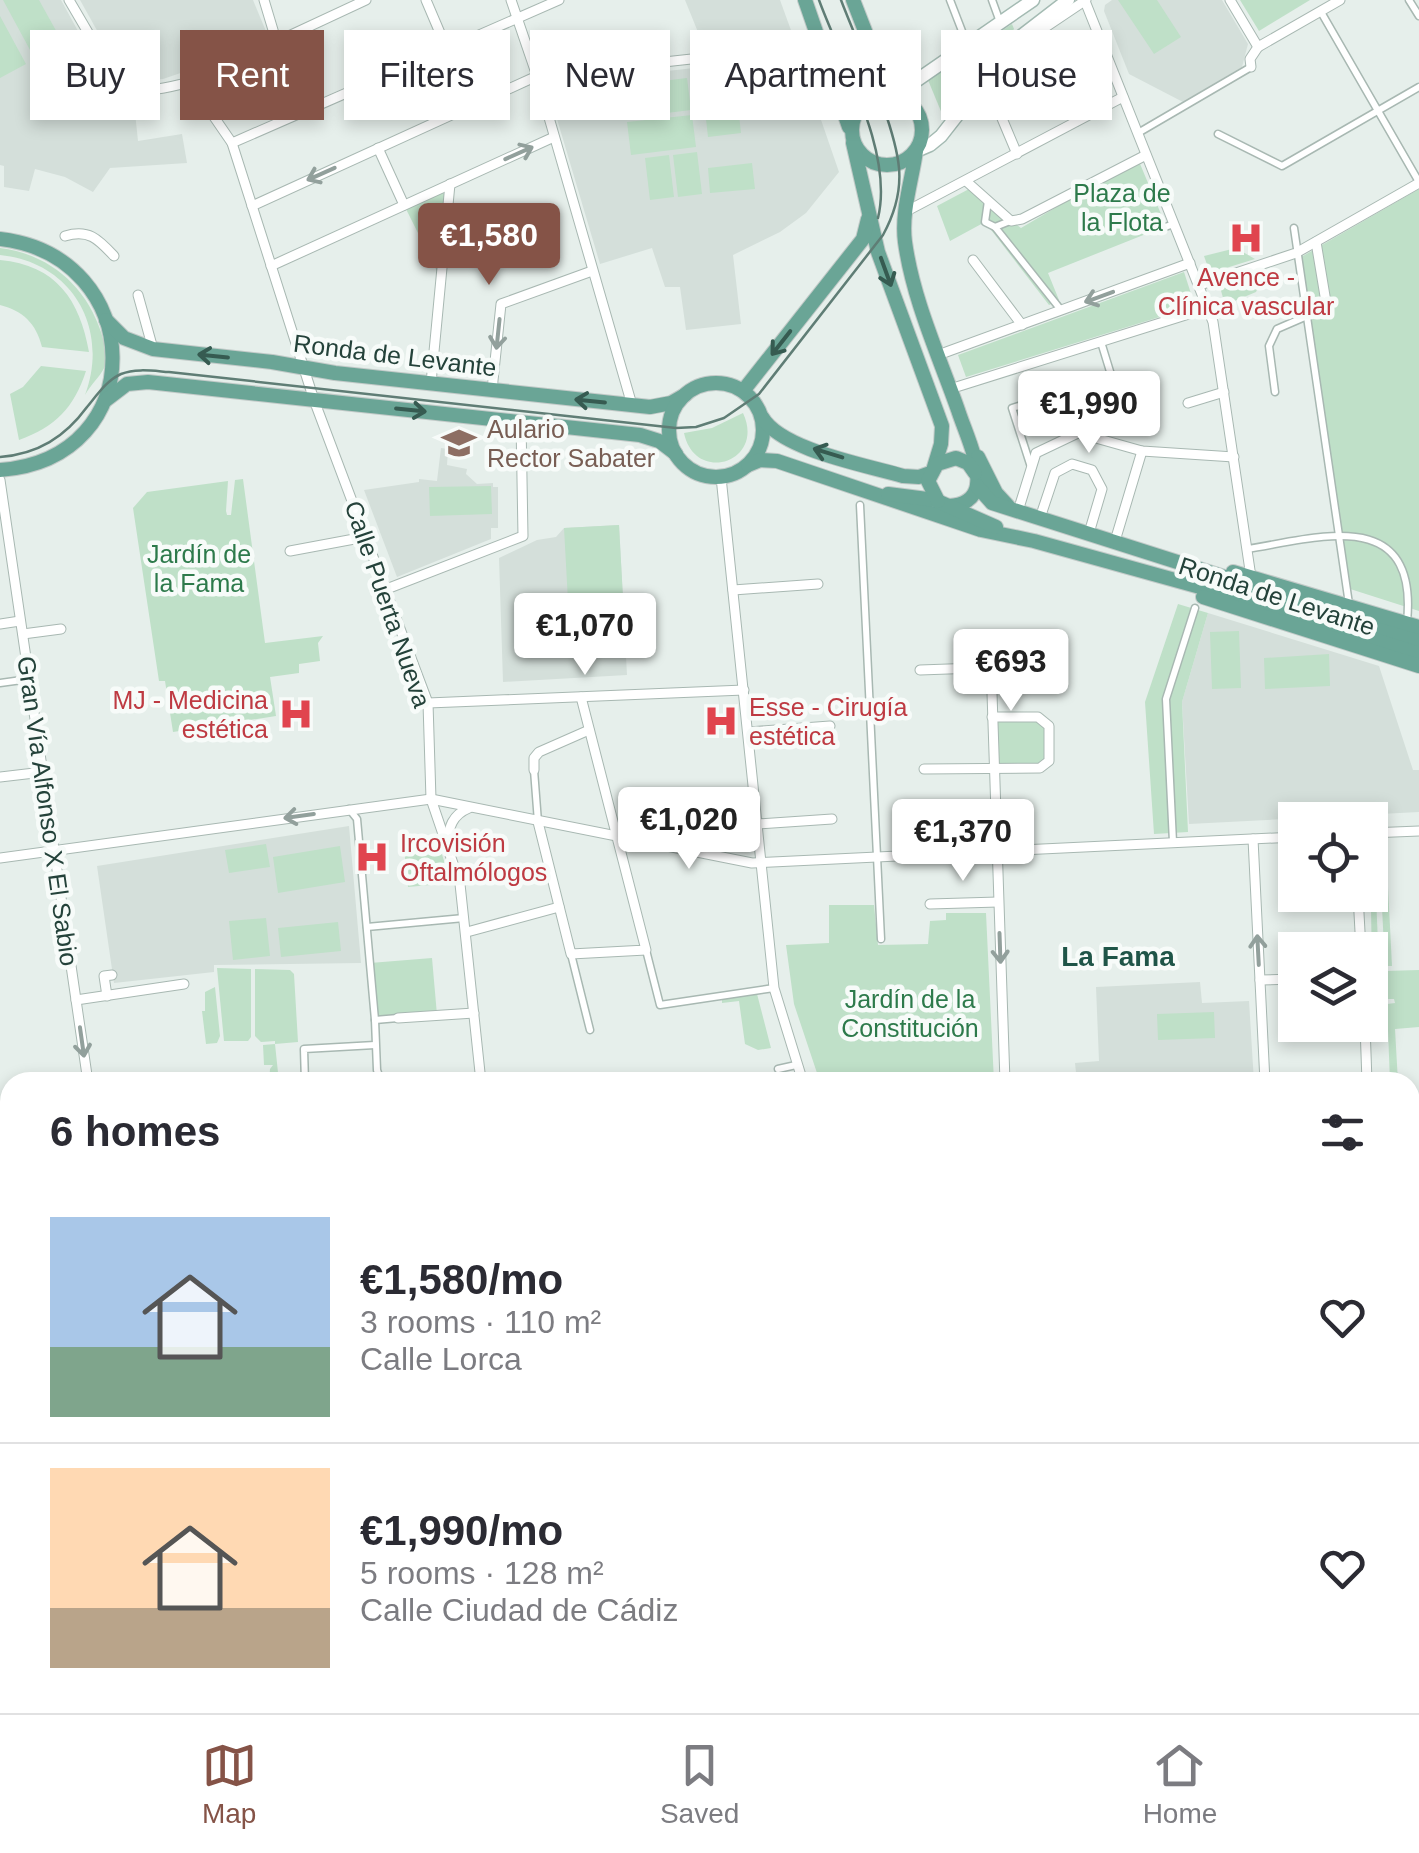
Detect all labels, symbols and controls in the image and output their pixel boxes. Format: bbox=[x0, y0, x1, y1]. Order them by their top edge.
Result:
chip: Buy bbox=[30, 30, 160, 120]
chip: Rent bbox=[180, 30, 324, 120]
chip: Filters bbox=[344, 30, 510, 120]
chip: New bbox=[530, 30, 670, 120]
chip: Apartment bbox=[690, 30, 921, 120]
chip: House bbox=[941, 30, 1112, 120]
one-way arrow bbox=[503, 143, 534, 161]
one-way arrow bbox=[307, 166, 337, 185]
park label: Plaza de la Flota bbox=[1073, 179, 1171, 236]
pin: €1,580 bbox=[408, 203, 570, 288]
text: €1,580 bbox=[440, 217, 538, 253]
hospital icon: Avence - Clínica vascular bbox=[1227, 219, 1265, 257]
one-way arrow bbox=[878, 255, 896, 286]
place label: Avence - Clínica vascular bbox=[1158, 263, 1334, 320]
one-way arrow bbox=[1084, 289, 1115, 307]
one-way arrow bbox=[488, 317, 507, 349]
street label: Ronda de Levante bbox=[292, 329, 498, 381]
one-way arrow bbox=[770, 329, 792, 355]
one-way arrow bbox=[197, 346, 229, 365]
pin: €1,990 bbox=[1008, 371, 1170, 456]
text: €1,990 bbox=[1040, 385, 1138, 421]
one-way arrow bbox=[574, 391, 607, 410]
one-way arrow bbox=[394, 401, 426, 420]
place label: Aulario Rector Sabater bbox=[487, 415, 655, 472]
school or university icon: Aulario Rector Sabater bbox=[440, 424, 478, 462]
one-way arrow bbox=[813, 443, 844, 461]
street label: Calle Puerta Nueva bbox=[339, 497, 437, 711]
park label: Jardín de la Fama bbox=[147, 540, 251, 597]
street label: Ronda de Levante bbox=[1176, 551, 1378, 641]
pin: €1,070 bbox=[504, 593, 666, 678]
text: €1,070 bbox=[536, 607, 634, 643]
pin: €693 bbox=[952, 629, 1070, 714]
text: €693 bbox=[975, 643, 1047, 679]
street label: Gran Vía Alfonso X El Sabio bbox=[12, 654, 84, 968]
place label: MJ - Medicina estética bbox=[112, 686, 268, 743]
place label: Esse - Cirugía estética bbox=[749, 693, 907, 750]
hospital icon: MJ - Medicina estética bbox=[277, 695, 315, 733]
hospital icon: Esse - Cirugía estética bbox=[702, 702, 740, 740]
pin: €1,020 bbox=[608, 787, 770, 872]
pin: €1,370 bbox=[882, 799, 1044, 884]
text: €1,020 bbox=[640, 801, 738, 837]
map controls bbox=[1278, 802, 1388, 1042]
button: locate bbox=[1278, 802, 1388, 912]
one-way arrow bbox=[284, 807, 316, 825]
text: €1,370 bbox=[914, 813, 1012, 849]
place label: Ircovisión Oftalmólogos bbox=[400, 829, 547, 886]
hospital icon: Ircovisión Oftalmólogos bbox=[353, 838, 391, 876]
one-way arrow bbox=[991, 932, 1010, 964]
button: layers bbox=[1278, 932, 1388, 1042]
one-way arrow bbox=[1248, 935, 1267, 967]
district label: La Fama bbox=[1061, 941, 1175, 972]
park label: Jardín de la Constitución bbox=[841, 985, 979, 1042]
one-way arrow bbox=[73, 1026, 91, 1058]
icon: filters bbox=[1315, 1105, 1370, 1160]
text: 6 homes bbox=[50, 1108, 220, 1155]
text: €1,580/mo bbox=[360, 1256, 563, 1303]
icon: home bbox=[130, 1257, 250, 1377]
icon: heart bbox=[1315, 1290, 1370, 1345]
text: 3 rooms · 110 m² bbox=[360, 1304, 601, 1340]
text: Calle Lorca bbox=[360, 1341, 522, 1377]
text: €1,990/mo bbox=[360, 1507, 563, 1554]
icon: home bbox=[130, 1508, 250, 1628]
icon: heart bbox=[1315, 1541, 1370, 1596]
text: 5 rooms · 128 m² bbox=[360, 1555, 604, 1591]
text: Calle Ciudad de Cádiz bbox=[360, 1592, 678, 1628]
tab: Map bbox=[202, 1738, 257, 1830]
tab: Saved bbox=[660, 1738, 739, 1830]
tab: Home bbox=[1143, 1738, 1217, 1830]

